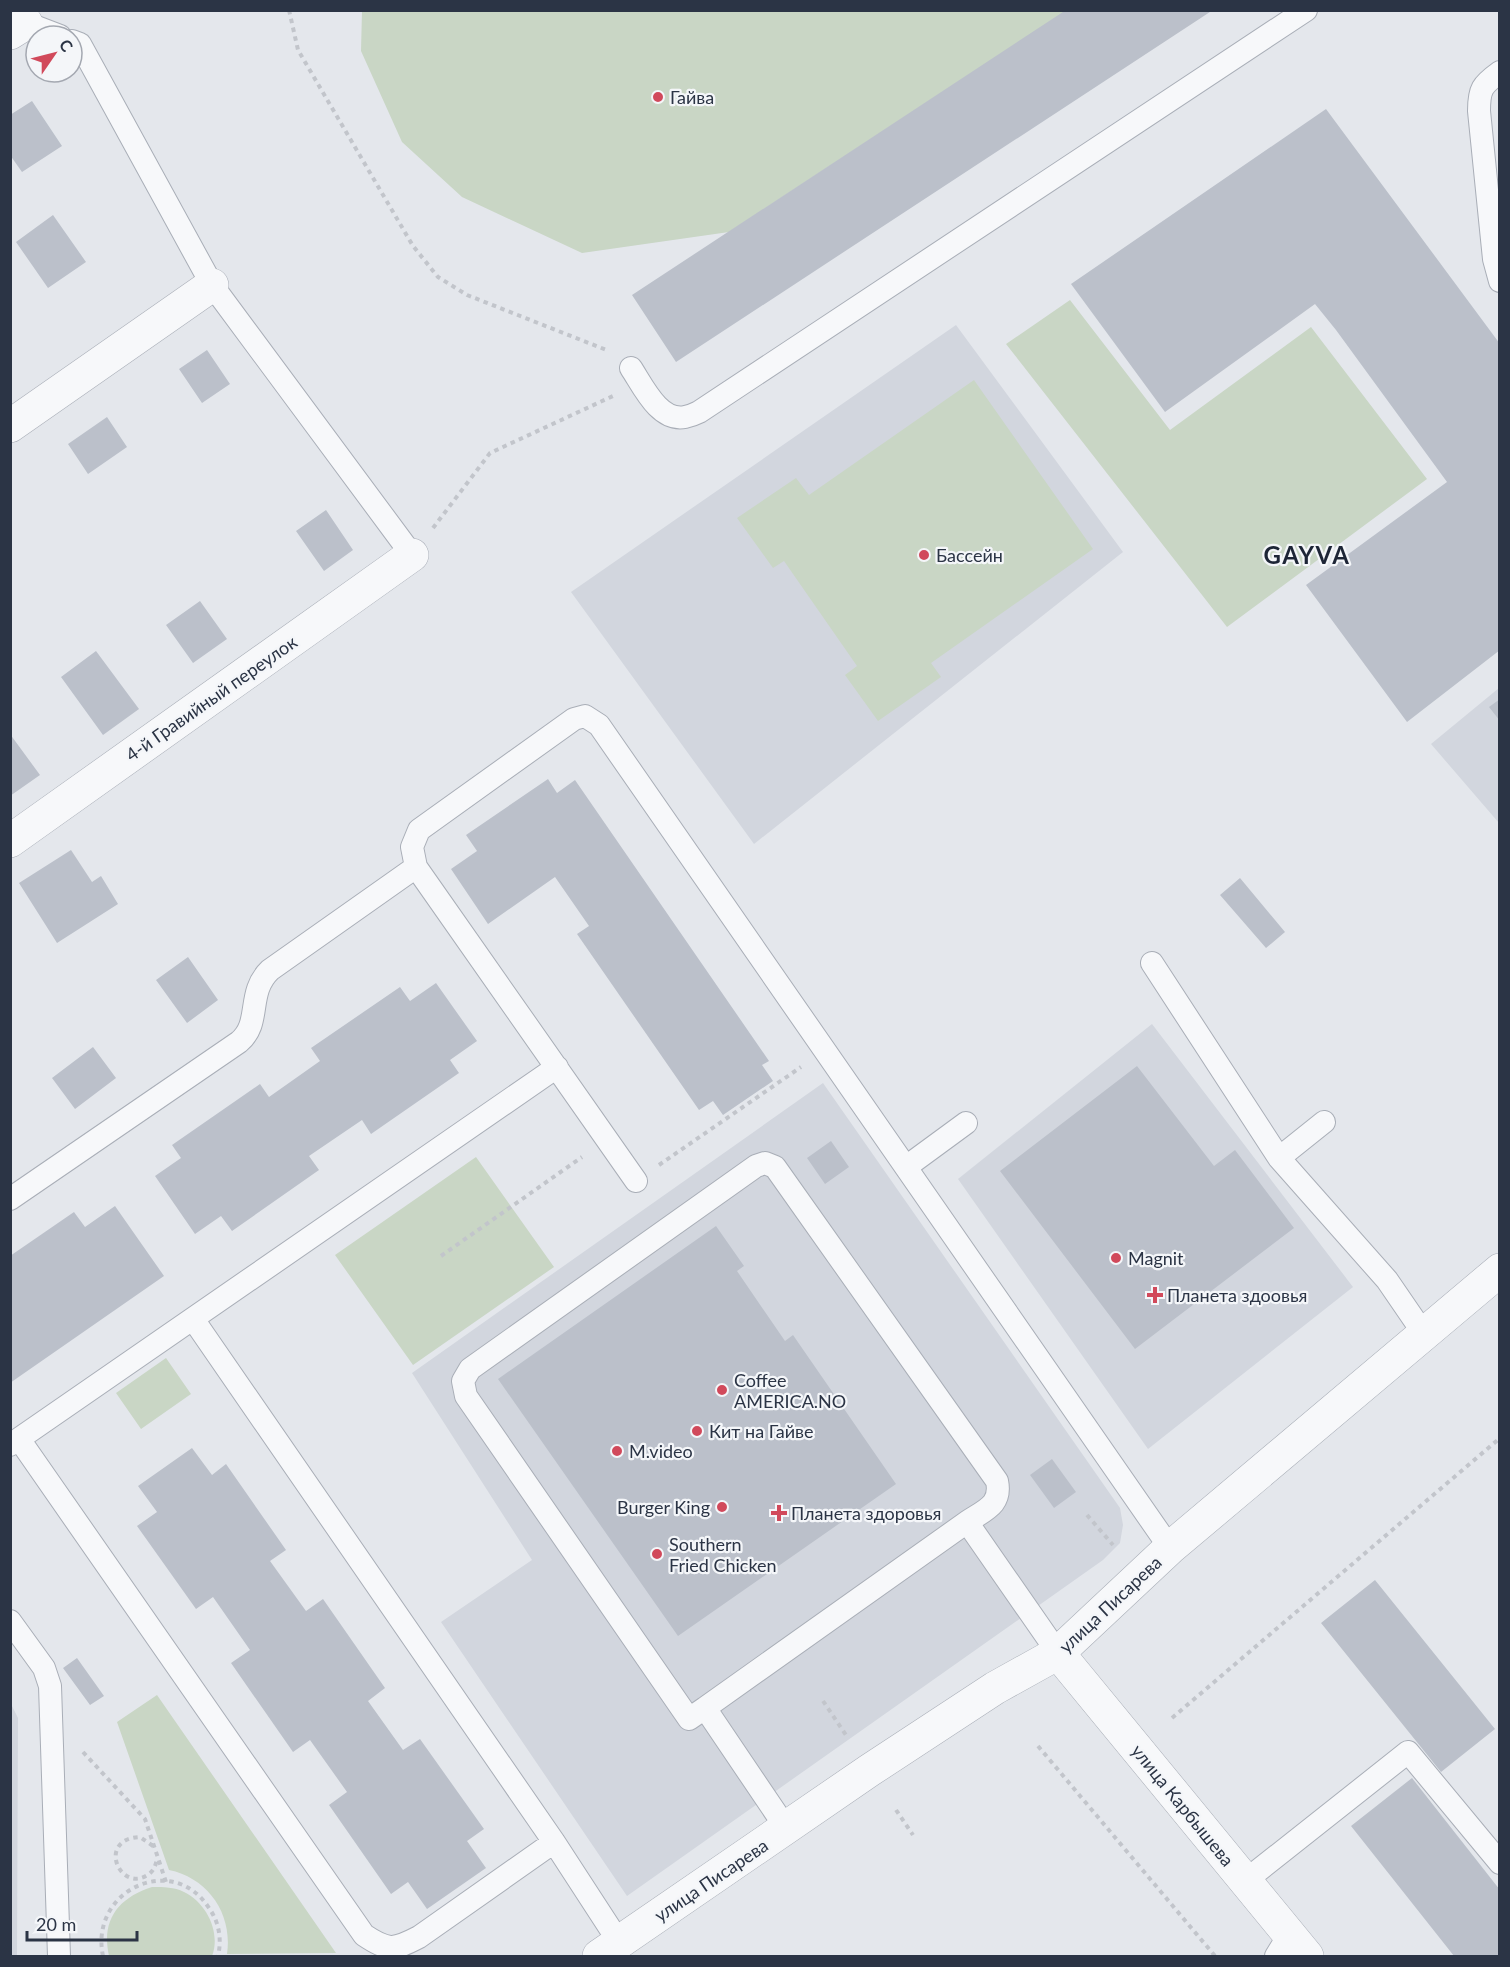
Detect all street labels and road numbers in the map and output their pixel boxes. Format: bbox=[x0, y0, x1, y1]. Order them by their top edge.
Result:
street label: 4-й Гравийный переулок bbox=[121, 630, 301, 766]
street label: улица Писарева bbox=[1054, 1551, 1166, 1657]
street label: улица Карбышева bbox=[1127, 1740, 1239, 1870]
street label: улица Писарева bbox=[650, 1834, 772, 1926]

